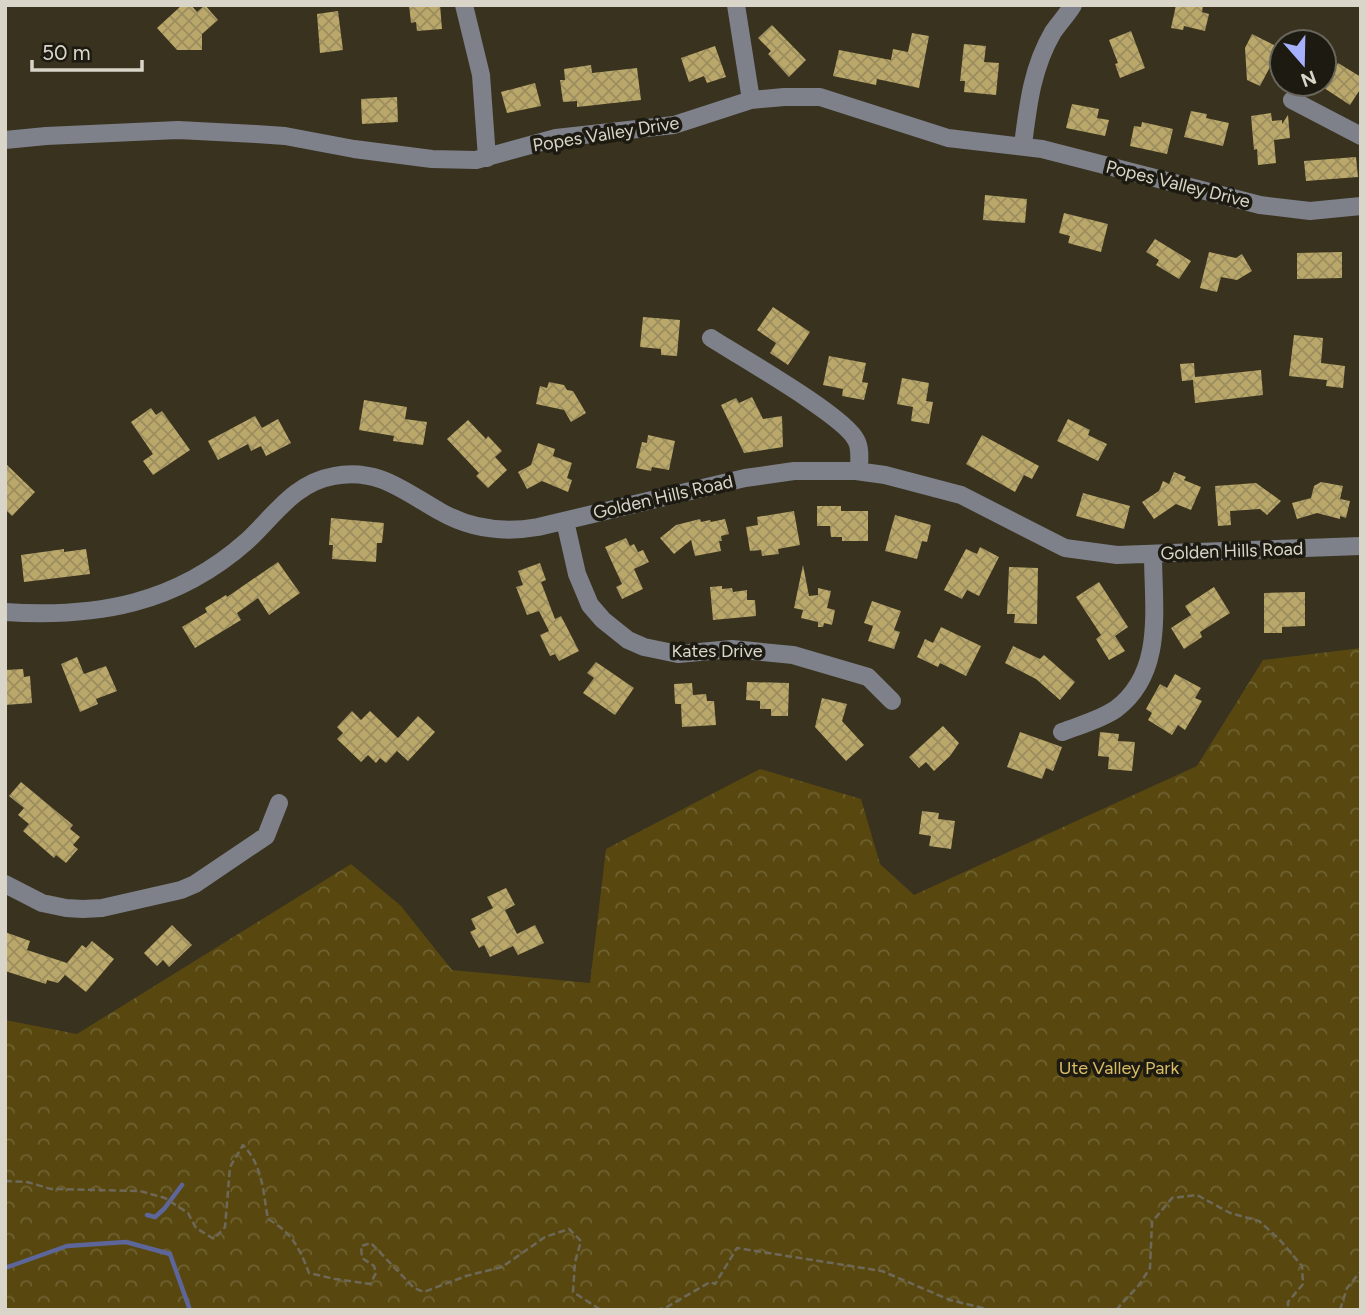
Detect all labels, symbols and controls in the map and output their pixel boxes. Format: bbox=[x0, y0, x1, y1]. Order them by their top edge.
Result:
scale bar bbox=[32, 28, 142, 72]
north arrow bbox=[1268, 28, 1338, 98]
text: 50 m bbox=[42, 40, 91, 65]
text: N bbox=[1298, 65, 1319, 92]
street label: Popes Valley Drive bbox=[531, 112, 681, 156]
street label: Popes Valley Drive bbox=[1104, 155, 1253, 213]
street label: Golden Hills Road bbox=[591, 470, 735, 524]
street label: Golden Hills Road bbox=[1160, 538, 1304, 564]
street label: Kates Drive bbox=[671, 640, 763, 662]
park label: Ute Valley Park bbox=[1059, 1057, 1179, 1079]

